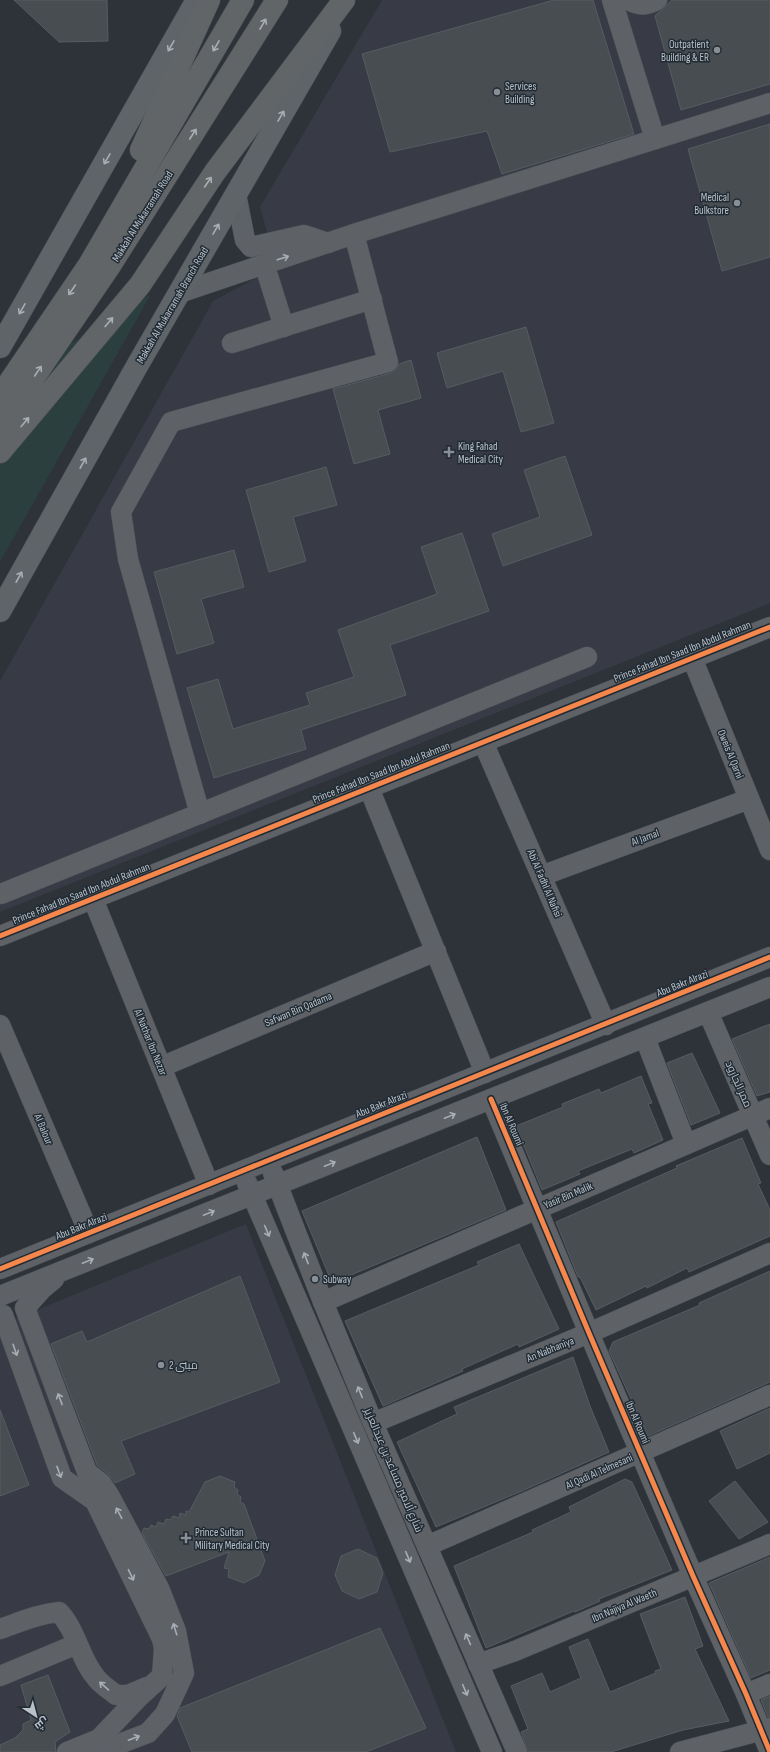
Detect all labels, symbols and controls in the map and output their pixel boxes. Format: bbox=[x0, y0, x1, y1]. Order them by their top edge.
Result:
one-way arrow bbox=[259, 18, 267, 30]
place label: Outpatient Building & ER bbox=[661, 38, 710, 64]
one-way arrow bbox=[166, 40, 174, 52]
one-way arrow bbox=[212, 40, 220, 52]
marker: Outpatient Building & ER bbox=[712, 45, 722, 55]
place label: Services Building bbox=[505, 80, 536, 106]
marker: Services Building bbox=[492, 87, 502, 97]
one-way arrow bbox=[277, 110, 285, 122]
one-way arrow bbox=[189, 129, 197, 140]
one-way arrow bbox=[102, 153, 110, 165]
street label: Makkah Al Mukarramah Road bbox=[109, 168, 176, 264]
one-way arrow bbox=[204, 177, 212, 188]
place label: Medical Bulkstore bbox=[694, 191, 729, 217]
marker: Medical Bulkstore bbox=[732, 198, 742, 208]
one-way arrow bbox=[213, 223, 221, 235]
street label: Makkah Al Mukarramah Branch Road bbox=[134, 244, 211, 366]
one-way arrow bbox=[276, 254, 289, 261]
one-way arrow bbox=[68, 285, 76, 296]
one-way arrow bbox=[17, 303, 25, 315]
one-way arrow bbox=[104, 317, 113, 328]
one-way arrow bbox=[34, 366, 42, 377]
one-way arrow bbox=[21, 417, 30, 427]
place label: King Fahad Medical City bbox=[458, 440, 504, 466]
marker: King Fahad Medical City bbox=[443, 446, 455, 458]
one-way arrow bbox=[79, 457, 87, 469]
one-way arrow bbox=[16, 571, 23, 583]
street label: Prince Fahad Ibn Saad Ibn Abdul Rahman bbox=[612, 618, 753, 685]
street label: Oweis Al Qarni bbox=[715, 728, 746, 781]
street label: Prince Fahad Ibn Saad Ibn Abdul Rahman bbox=[311, 739, 452, 806]
street label: Al Jamal bbox=[629, 826, 661, 849]
street label: Abi Al Fadhl Al Nafisi bbox=[524, 846, 565, 919]
street label: Prince Fahad Ibn Saad Ibn Abdul Rahman bbox=[11, 860, 152, 927]
street label: Abu Bakr Alrazi bbox=[654, 967, 710, 1000]
street label: Safwan Bin Qadama bbox=[263, 989, 334, 1029]
street label: Al Nathar Ibn Nezar bbox=[131, 1006, 170, 1077]
street label: ممر الجارود bbox=[723, 1059, 755, 1110]
street label: Abu Bakr Alrazi bbox=[353, 1088, 409, 1121]
street label: Ibn Al Roumi bbox=[497, 1101, 526, 1148]
street label: Al Balour bbox=[31, 1111, 56, 1147]
one-way arrow bbox=[444, 1111, 456, 1119]
one-way arrow bbox=[323, 1160, 335, 1168]
street label: Yasir Bin Malik bbox=[542, 1179, 595, 1212]
one-way arrow bbox=[202, 1208, 214, 1216]
street label: Abu Bakr Alrazi bbox=[53, 1210, 109, 1243]
one-way arrow bbox=[264, 1225, 272, 1237]
one-way arrow bbox=[302, 1253, 310, 1265]
one-way arrow bbox=[82, 1256, 94, 1264]
place label: Subway bbox=[323, 1273, 352, 1286]
marker: Subway bbox=[310, 1274, 320, 1284]
street label: An Nabhaniya bbox=[524, 1334, 576, 1365]
one-way arrow bbox=[11, 1343, 19, 1355]
place label: مبنى 2 bbox=[169, 1359, 198, 1372]
marker: مبنى 2 bbox=[156, 1360, 166, 1370]
one-way arrow bbox=[356, 1386, 364, 1398]
one-way arrow bbox=[55, 1394, 63, 1406]
street label: Ibn Al Roumi bbox=[623, 1399, 652, 1446]
street label: شارع ألامير مساعد بن عبدالعزيز bbox=[360, 1405, 427, 1535]
one-way arrow bbox=[353, 1432, 361, 1444]
street label: Al Qadi Al Telmesani bbox=[563, 1451, 635, 1492]
one-way arrow bbox=[56, 1465, 64, 1477]
one-way arrow bbox=[115, 1507, 122, 1519]
place label: Prince Sultan Military Medical City bbox=[195, 1526, 270, 1552]
marker: Prince Sultan Military Medical City bbox=[180, 1532, 192, 1544]
one-way arrow bbox=[405, 1551, 412, 1563]
one-way arrow bbox=[128, 1569, 135, 1581]
street label: Ibn Najiya Al Waeth bbox=[590, 1586, 659, 1625]
one-way arrow bbox=[171, 1623, 178, 1636]
one-way arrow bbox=[463, 1634, 471, 1646]
one-way arrow bbox=[99, 1681, 110, 1690]
one-way arrow bbox=[462, 1683, 469, 1695]
north arrow bbox=[16, 1696, 56, 1736]
text: ش bbox=[32, 1714, 51, 1733]
one-way arrow bbox=[128, 1734, 140, 1742]

